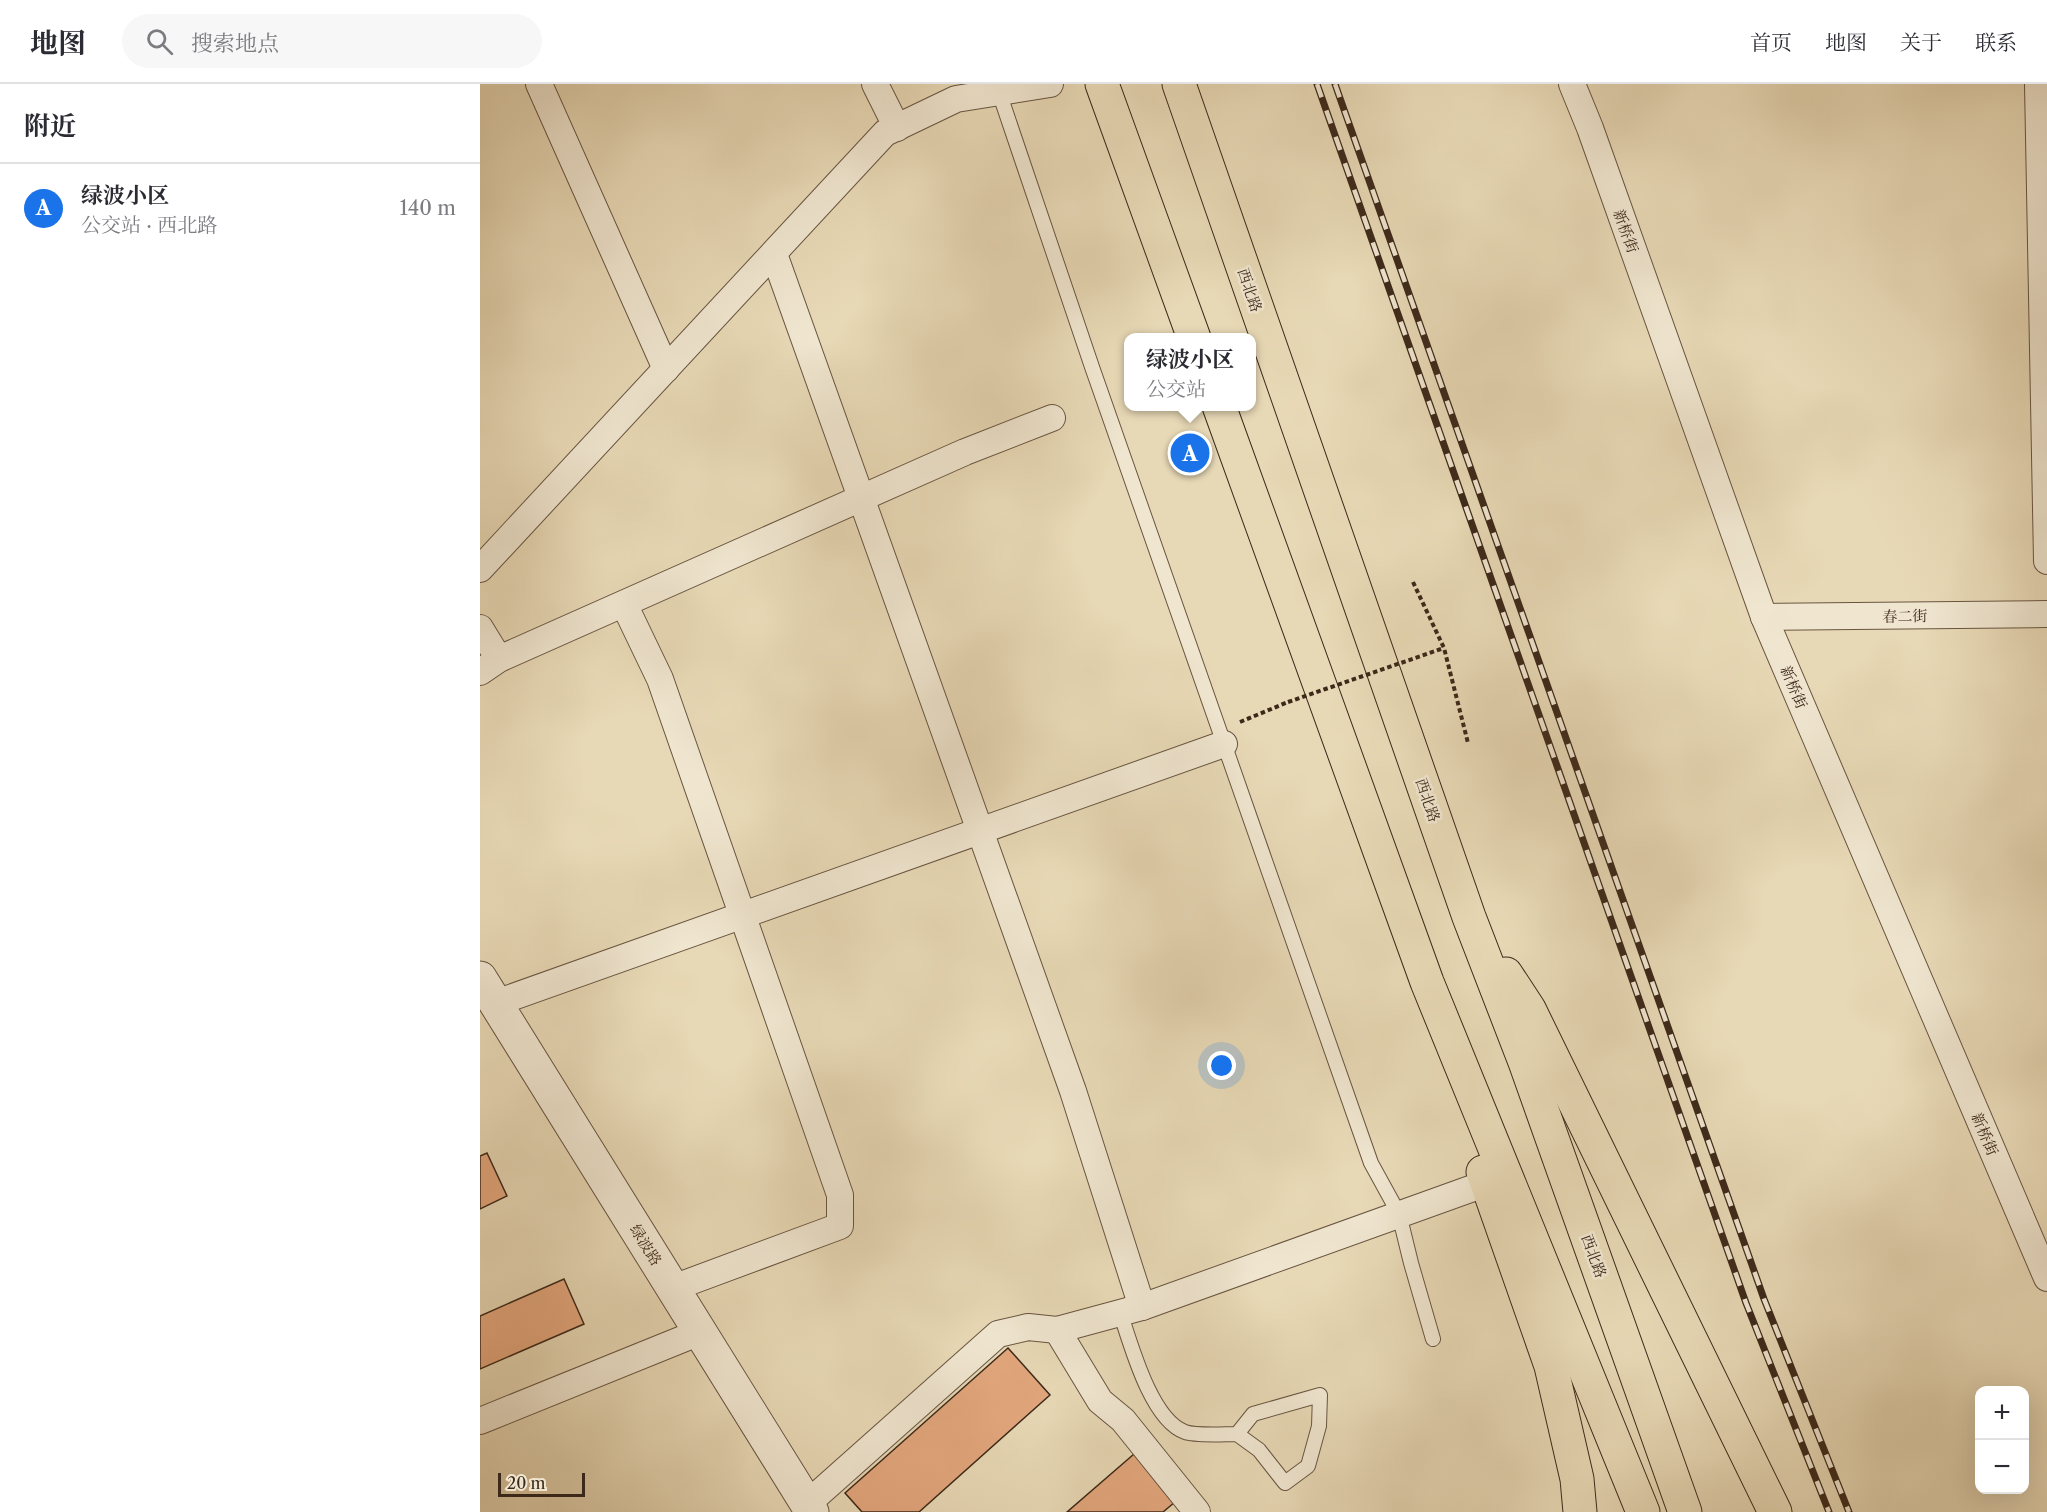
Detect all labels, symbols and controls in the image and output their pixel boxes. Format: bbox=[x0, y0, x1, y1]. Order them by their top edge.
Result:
search box bbox=[122, 14, 542, 68]
icon: search bbox=[143, 25, 176, 58]
text: 地图 bbox=[30, 26, 86, 60]
text: 搜索地点 bbox=[191, 30, 279, 57]
text: 首页 bbox=[1750, 30, 1792, 55]
text: 地图 bbox=[1825, 30, 1867, 55]
text: 关于 bbox=[1900, 30, 1942, 55]
text: 联系 bbox=[1975, 30, 2017, 55]
text: 附近 bbox=[24, 110, 76, 142]
text: 绿波小区 bbox=[81, 182, 169, 209]
text: A bbox=[36, 196, 51, 220]
text: 140 m bbox=[399, 196, 456, 220]
street label: 新桥街 bbox=[1609, 207, 1643, 255]
text: 公交站 · 西北路 bbox=[81, 213, 217, 237]
street label: 西北路 bbox=[1234, 266, 1266, 314]
popup bbox=[1124, 333, 1256, 411]
text: 绿波小区 bbox=[1146, 346, 1234, 373]
text: 公交站 bbox=[1146, 377, 1206, 401]
pin: A bbox=[1170, 430, 1210, 476]
street label: 春二街 bbox=[1882, 606, 1928, 626]
street label: 新桥街 bbox=[1776, 663, 1812, 711]
street label: 西北路 bbox=[1412, 776, 1444, 824]
your location bbox=[1207, 1051, 1236, 1080]
street label: 新桥街 bbox=[1967, 1110, 2003, 1158]
street label: 绿波路 bbox=[626, 1221, 666, 1269]
street label: 西北路 bbox=[1577, 1232, 1611, 1280]
map controls bbox=[1975, 1386, 2029, 1494]
button: + bbox=[1975, 1386, 2029, 1440]
button: − bbox=[1975, 1440, 2029, 1494]
scale bar bbox=[498, 1470, 585, 1498]
text: 20 m bbox=[507, 1473, 546, 1493]

